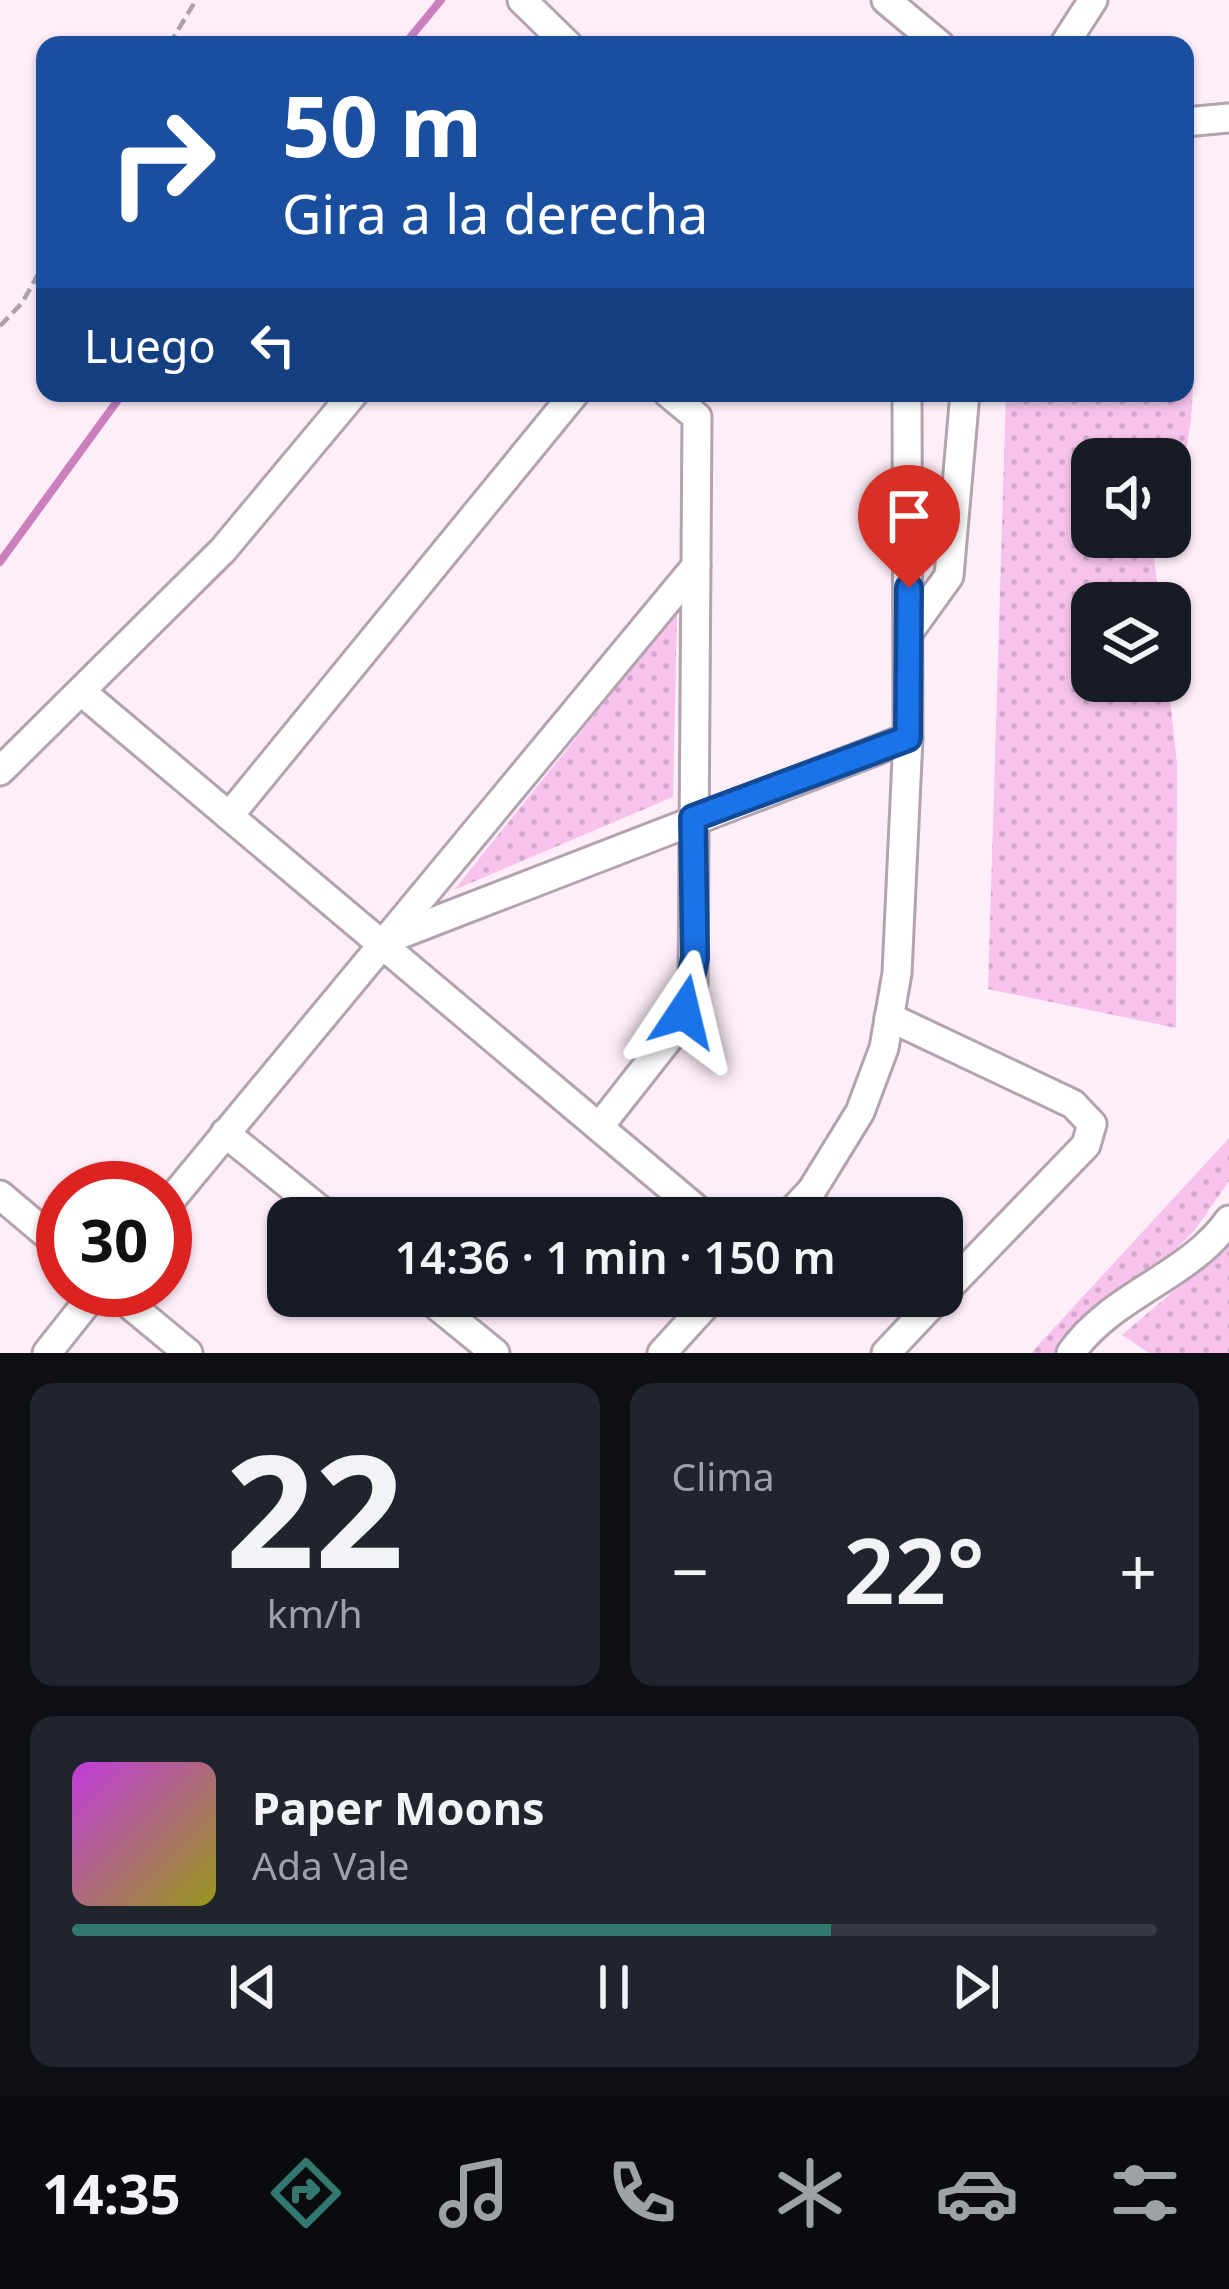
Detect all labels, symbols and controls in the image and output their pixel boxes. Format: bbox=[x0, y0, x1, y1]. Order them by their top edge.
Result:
text: 50 m bbox=[282, 67, 482, 182]
icon: right bbox=[84, 84, 240, 240]
text: Gira a la derecha bbox=[282, 176, 708, 250]
icon: left bbox=[240, 312, 306, 378]
text: Luego bbox=[84, 315, 216, 376]
map controls bbox=[1071, 438, 1191, 702]
button: sound bbox=[1071, 438, 1191, 558]
pin bbox=[858, 465, 960, 588]
icon: arrive bbox=[876, 483, 942, 549]
button: layers bbox=[1071, 582, 1191, 702]
position arrow bbox=[621, 949, 747, 1075]
speed limit sign: 30 bbox=[36, 1161, 192, 1317]
text: 14:36 · 1 min · 150 m bbox=[394, 1226, 836, 1287]
text: 22 bbox=[226, 1401, 404, 1614]
text: Clima bbox=[672, 1449, 775, 1502]
text: 22° bbox=[844, 1508, 985, 1630]
text: − bbox=[672, 1525, 709, 1615]
text: + bbox=[1119, 1525, 1157, 1615]
text: km/h bbox=[267, 1586, 363, 1639]
text: Paper Moons bbox=[252, 1777, 545, 1838]
text: Ada Vale bbox=[252, 1838, 409, 1891]
icon: previous bbox=[220, 1954, 286, 2020]
icon: pause bbox=[581, 1954, 647, 2020]
icon: next bbox=[943, 1954, 1009, 2020]
icon: directions bbox=[264, 2151, 348, 2235]
icon: music bbox=[432, 2151, 516, 2235]
icon: phone bbox=[600, 2151, 684, 2235]
icon: climate bbox=[768, 2151, 852, 2235]
icon: car bbox=[935, 2151, 1019, 2235]
icon: filters bbox=[1103, 2151, 1187, 2235]
text: 14:35 bbox=[42, 2156, 181, 2230]

